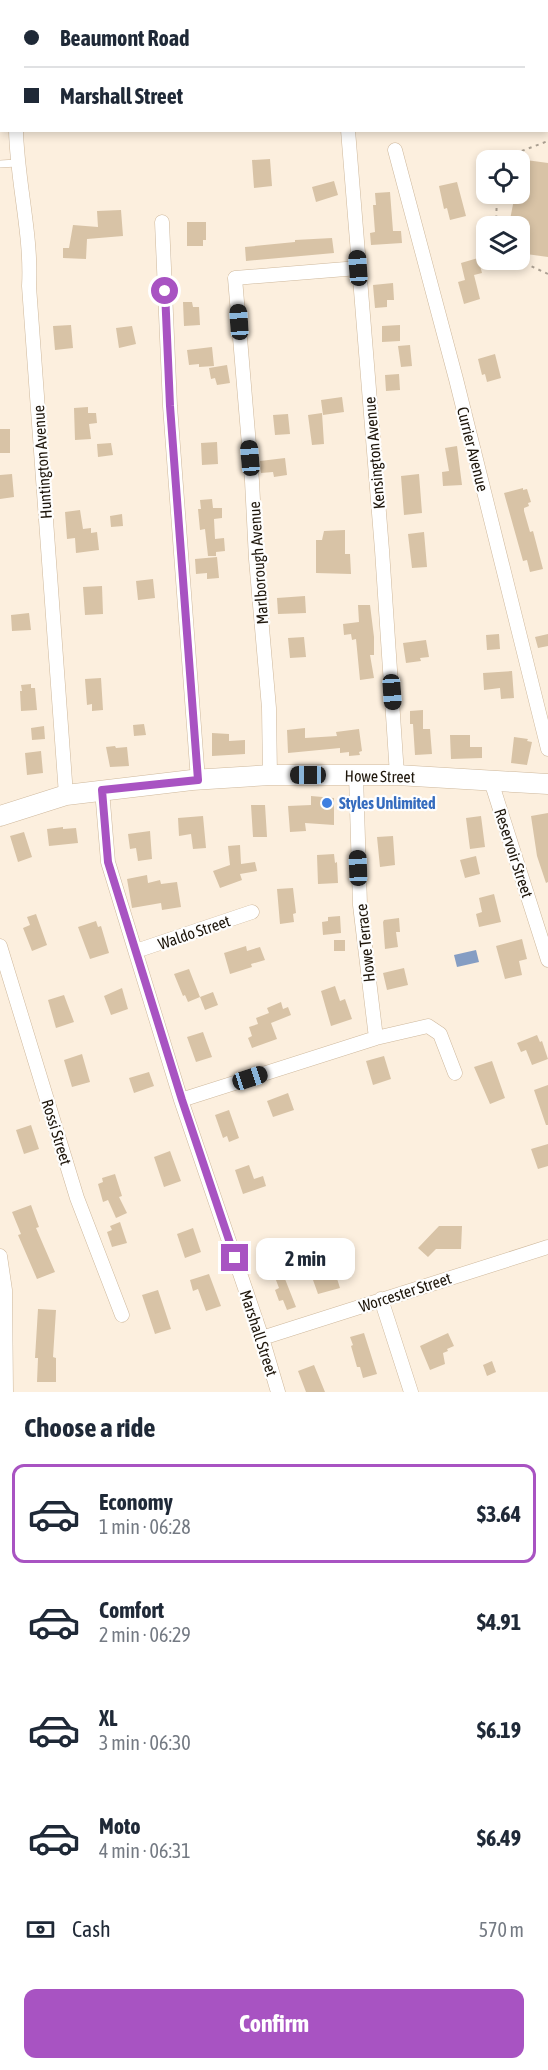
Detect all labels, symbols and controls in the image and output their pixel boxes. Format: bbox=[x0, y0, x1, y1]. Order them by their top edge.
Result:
text: Beaumont Road bbox=[60, 25, 189, 51]
text: Marshall Street bbox=[60, 83, 183, 109]
map controls bbox=[476, 150, 530, 270]
button: locate bbox=[476, 150, 530, 204]
button: layers bbox=[476, 216, 530, 270]
car bbox=[348, 249, 368, 287]
route start bbox=[151, 277, 178, 304]
car bbox=[229, 303, 249, 341]
street label: Kensington Avenue bbox=[360, 396, 389, 510]
street label: Huntington Avenue bbox=[29, 404, 56, 519]
street label: Currier Avenue bbox=[454, 405, 492, 493]
car bbox=[239, 439, 261, 477]
street label: Marlborough Avenue bbox=[245, 501, 272, 625]
car bbox=[382, 673, 402, 711]
car bbox=[290, 766, 326, 784]
street label: Howe Street bbox=[345, 766, 416, 786]
place label: Styles Unlimited bbox=[339, 794, 436, 812]
marker: Styles Unlimited bbox=[320, 796, 334, 810]
street label: Reservoir Street bbox=[491, 806, 537, 900]
car bbox=[348, 850, 368, 886]
street label: Howe Terrace bbox=[352, 903, 378, 983]
street label: Waldo Street bbox=[156, 911, 233, 953]
car bbox=[230, 1064, 270, 1092]
street label: Rossi Street bbox=[38, 1097, 76, 1167]
callout: 2 min bbox=[256, 1237, 355, 1279]
route end bbox=[221, 1244, 248, 1271]
text: 2 min bbox=[285, 1247, 326, 1270]
street label: Worcester Street bbox=[357, 1268, 454, 1315]
street label: Marshall Street bbox=[237, 1288, 282, 1379]
text: Choose a ride bbox=[24, 1412, 156, 1443]
icon: car bbox=[27, 1487, 81, 1541]
text: Economy bbox=[99, 1489, 173, 1515]
text: $3.64 bbox=[477, 1501, 521, 1527]
text: 1 min · 06:28 bbox=[99, 1515, 191, 1538]
icon: car bbox=[27, 1595, 81, 1649]
text: Comfort bbox=[99, 1597, 164, 1623]
text: $4.91 bbox=[477, 1609, 521, 1635]
text: 2 min · 06:29 bbox=[99, 1623, 191, 1646]
icon: car bbox=[27, 1703, 81, 1757]
text: XL bbox=[99, 1705, 117, 1731]
text: $6.19 bbox=[477, 1717, 521, 1743]
text: 3 min · 06:30 bbox=[99, 1731, 191, 1754]
icon: car bbox=[27, 1811, 81, 1865]
text: Moto bbox=[99, 1813, 141, 1839]
text: $6.49 bbox=[477, 1825, 521, 1851]
text: 4 min · 06:31 bbox=[99, 1839, 191, 1862]
icon: cash bbox=[24, 1913, 57, 1946]
text: Cash bbox=[72, 1916, 111, 1942]
text: 570 m bbox=[479, 1918, 524, 1941]
button: Confirm bbox=[24, 1989, 524, 2058]

